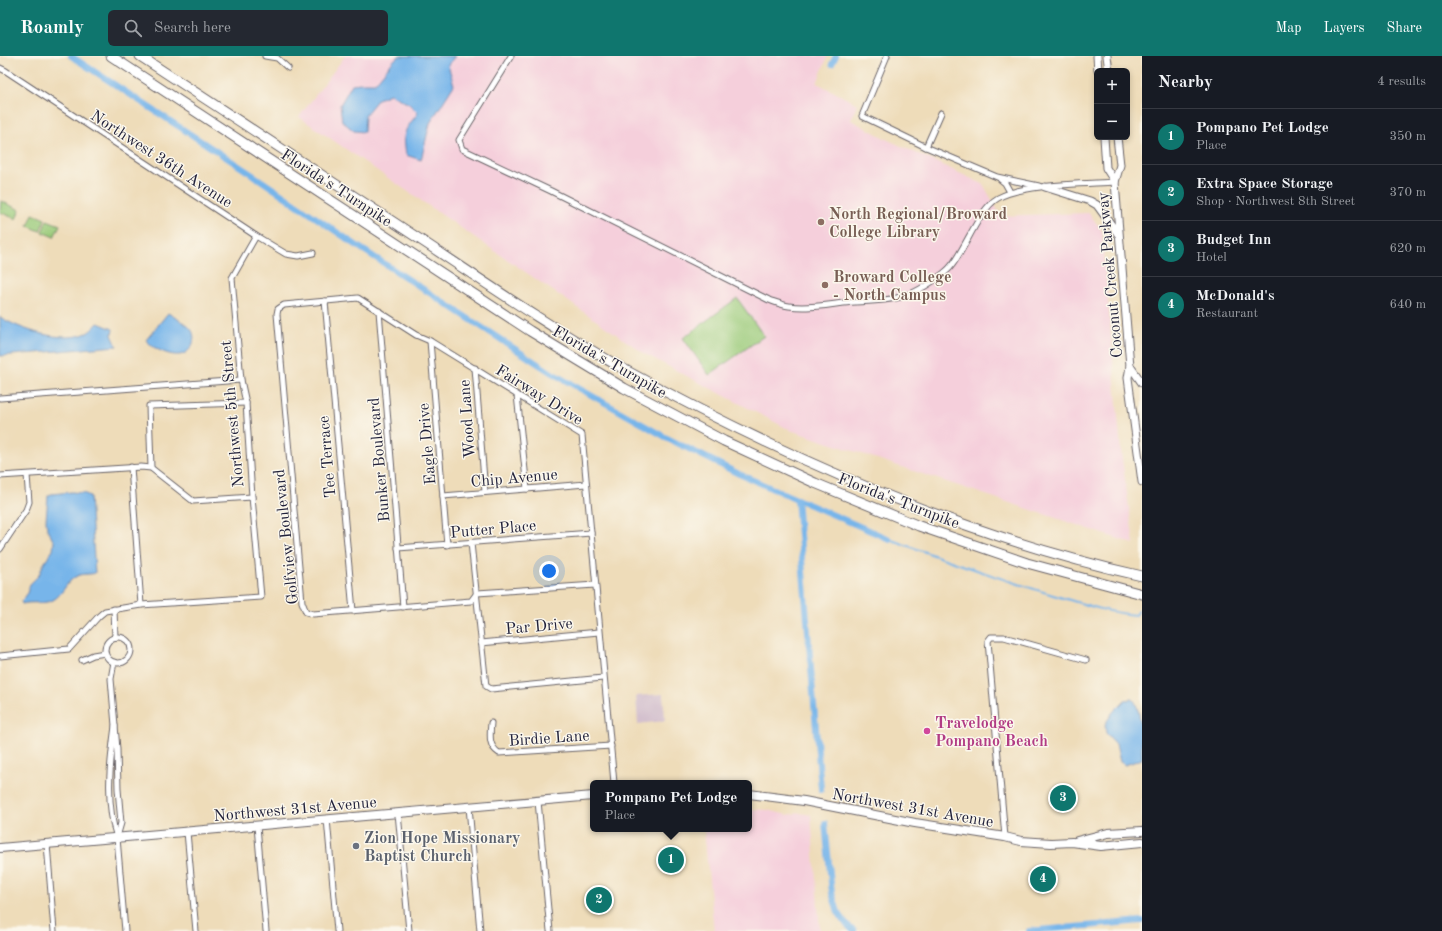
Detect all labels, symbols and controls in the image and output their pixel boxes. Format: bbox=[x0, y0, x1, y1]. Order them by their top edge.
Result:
search box bbox=[108, 10, 388, 46]
icon: search bbox=[122, 17, 144, 39]
text: Roamly bbox=[20, 19, 84, 38]
text: Search here bbox=[154, 21, 231, 36]
text: Map bbox=[1276, 21, 1302, 35]
text: Layers bbox=[1324, 21, 1365, 35]
text: Share bbox=[1387, 21, 1422, 35]
map controls bbox=[1094, 68, 1130, 140]
button: + bbox=[1094, 68, 1130, 104]
text: Nearby bbox=[1158, 74, 1213, 91]
text: 4 results bbox=[1377, 75, 1426, 88]
button: − bbox=[1094, 104, 1130, 140]
street label: Northwest 36th Avenue bbox=[87, 108, 235, 211]
text: Pompano Pet Lodge bbox=[1196, 121, 1329, 136]
text: 1 bbox=[1167, 130, 1175, 143]
text: 350 m bbox=[1389, 130, 1426, 143]
text: Place bbox=[1196, 139, 1226, 152]
street label: Florida's Turnpike bbox=[277, 147, 394, 230]
text: Extra Space Storage bbox=[1196, 177, 1333, 192]
text: 2 bbox=[1167, 186, 1175, 199]
text: 370 m bbox=[1389, 186, 1426, 199]
street label: Coconut Creek Parkway bbox=[1096, 191, 1126, 359]
text: Shop · Northwest 8th Street bbox=[1196, 195, 1355, 208]
place label: North Regional/Broward College Library bbox=[829, 207, 1007, 241]
marker: North Regional/Broward College Library bbox=[816, 217, 826, 227]
text: Budget Inn bbox=[1196, 233, 1271, 248]
text: 3 bbox=[1167, 242, 1175, 255]
text: 620 m bbox=[1389, 242, 1426, 255]
text: Hotel bbox=[1196, 251, 1227, 264]
place label: Broward College - North Campus bbox=[833, 270, 951, 304]
marker: Broward College - North Campus bbox=[820, 280, 830, 290]
text: McDonald's bbox=[1196, 289, 1274, 304]
text: 4 bbox=[1167, 298, 1175, 311]
text: 640 m bbox=[1389, 298, 1426, 311]
text: Restaurant bbox=[1196, 307, 1258, 320]
street label: Florida's Turnpike bbox=[549, 324, 669, 402]
street label: Northwest 5th Street bbox=[219, 339, 247, 488]
street label: Fairway Drive bbox=[492, 363, 585, 429]
street label: Wood Lane bbox=[457, 379, 479, 459]
street label: Bunker Boulevard bbox=[367, 397, 393, 523]
street label: Eagle Drive bbox=[416, 402, 440, 485]
street label: Tee Terrace bbox=[316, 415, 340, 499]
street label: Chip Avenue bbox=[470, 467, 558, 491]
street label: Golfview Boulevard bbox=[272, 468, 302, 605]
street label: Florida's Turnpike bbox=[835, 471, 961, 532]
street label: Putter Place bbox=[449, 518, 537, 542]
your location bbox=[539, 561, 559, 581]
street label: Par Drive bbox=[505, 616, 574, 638]
place label: Travelodge Pompano Beach bbox=[935, 716, 1048, 750]
marker: Travelodge Pompano Beach bbox=[922, 726, 932, 736]
street label: Birdie Lane bbox=[508, 728, 590, 750]
popup bbox=[590, 780, 752, 832]
pin: 3 bbox=[1050, 783, 1076, 813]
street label: Northwest 31st Avenue bbox=[831, 787, 995, 831]
text: Pompano Pet Lodge bbox=[605, 791, 737, 806]
street label: Northwest 31st Avenue bbox=[213, 795, 377, 825]
text: Place bbox=[605, 809, 635, 822]
place label: Zion Hope Missionary Baptist Church bbox=[364, 831, 520, 865]
marker: Zion Hope Missionary Baptist Church bbox=[351, 841, 361, 851]
pin: 1 bbox=[658, 845, 684, 875]
pin: 4 bbox=[1030, 864, 1056, 894]
pin: 2 bbox=[586, 885, 612, 915]

